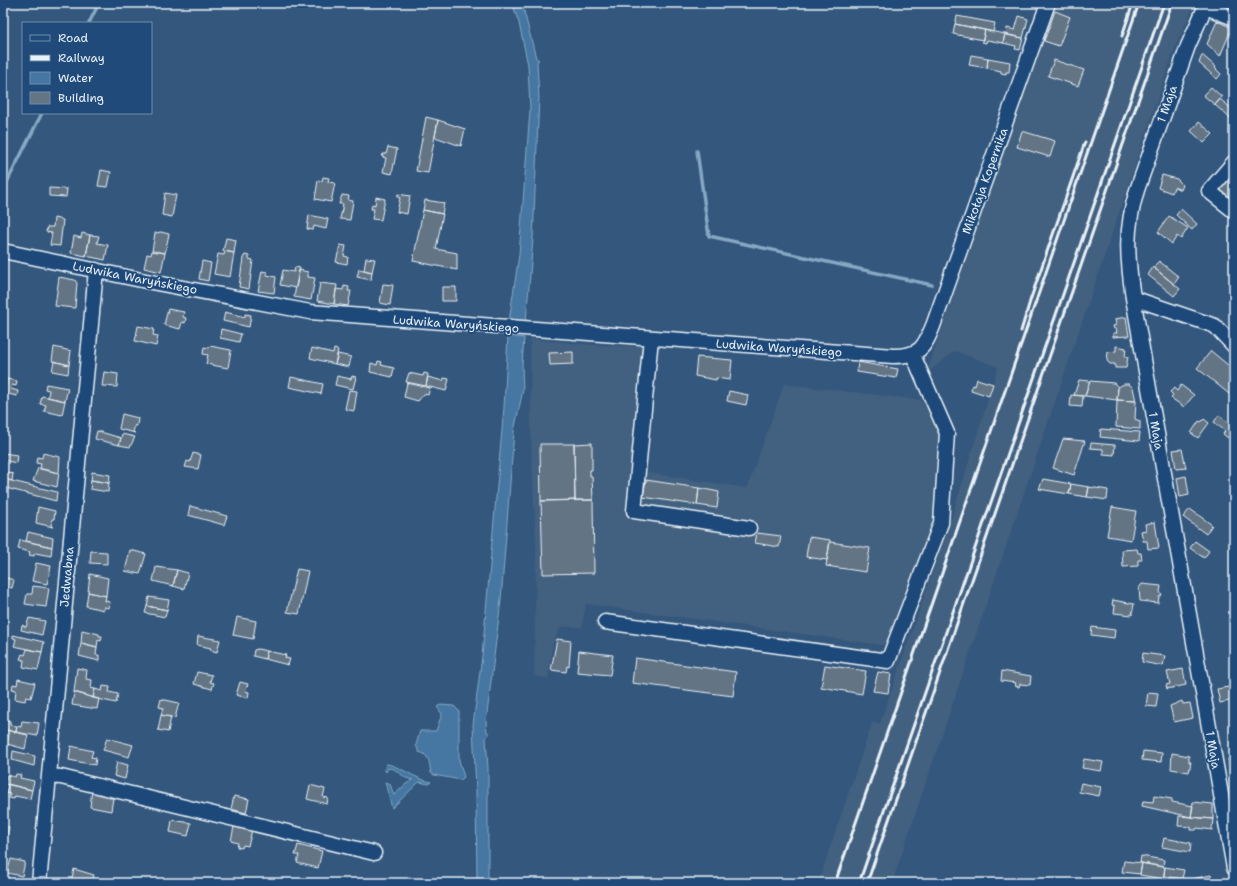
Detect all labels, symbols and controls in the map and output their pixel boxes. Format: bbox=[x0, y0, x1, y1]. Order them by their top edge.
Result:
legend bbox=[22, 22, 152, 114]
text: Road bbox=[58, 30, 89, 46]
text: Railway bbox=[58, 50, 105, 66]
text: Water bbox=[58, 70, 94, 86]
street label: 1 Maja bbox=[1153, 83, 1181, 125]
text: Building bbox=[58, 90, 104, 106]
street label: Mikołaja Kopernika bbox=[958, 125, 1012, 236]
street label: Ludwika Waryńskiego bbox=[71, 258, 199, 298]
street label: Ludwika Waryńskiego bbox=[392, 312, 520, 336]
street label: Ludwika Waryńskiego bbox=[715, 336, 843, 360]
street label: 1 Maja bbox=[1145, 411, 1167, 452]
street label: Jedwabna bbox=[56, 546, 78, 608]
street label: 1 Maja bbox=[1202, 730, 1224, 771]

